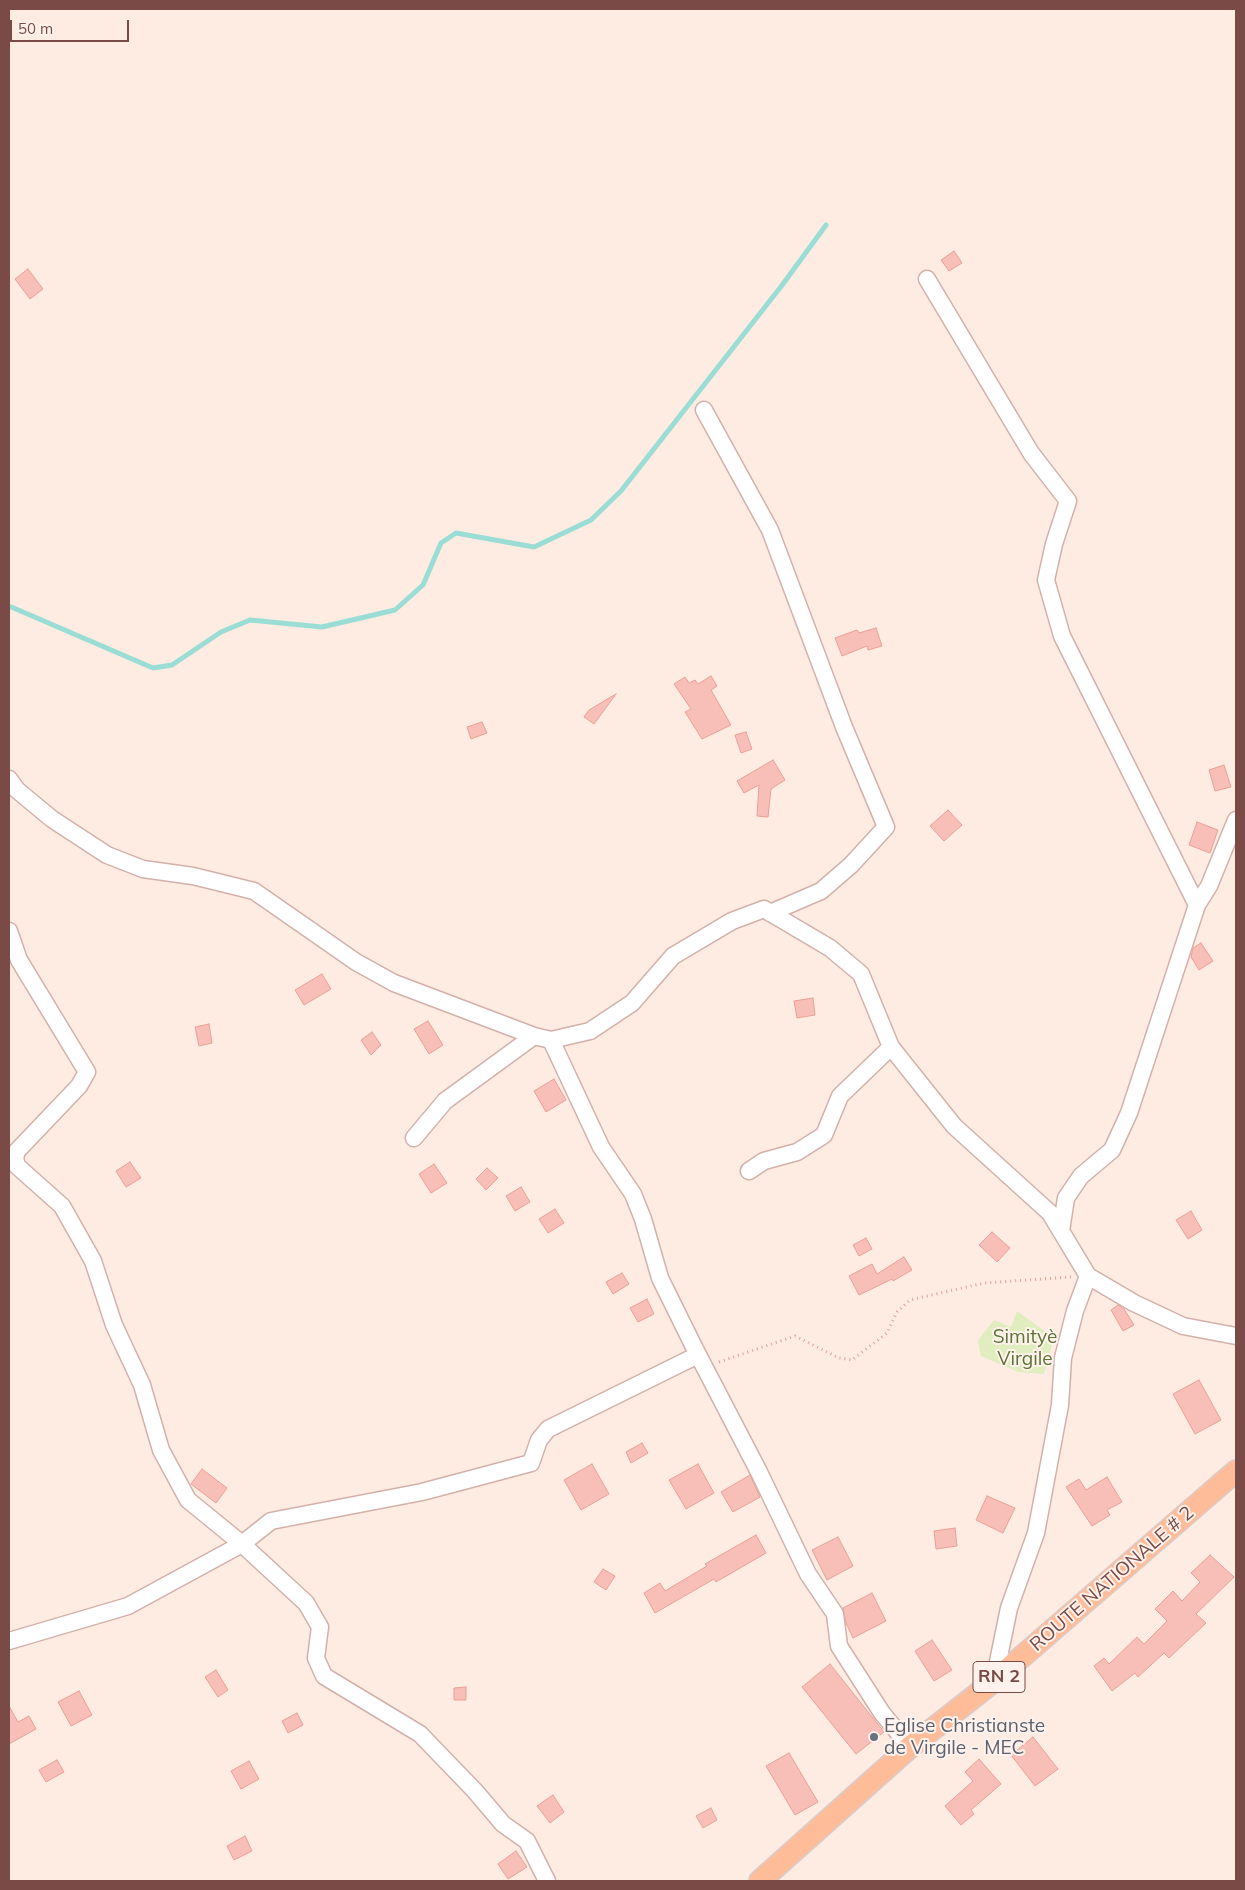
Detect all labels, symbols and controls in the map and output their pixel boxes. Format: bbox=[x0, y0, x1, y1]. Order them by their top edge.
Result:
scale bar bbox=[12, 10, 131, 42]
text: 50 m bbox=[18, 19, 53, 38]
park label: Simityè Virgile bbox=[993, 1326, 1057, 1370]
street label: ROUTE NATIONALE # 2 bbox=[1026, 1502, 1198, 1656]
road number: RN 2 bbox=[973, 1661, 1025, 1692]
place label: Eglise Christianste de Virgile - MEC bbox=[884, 1715, 1045, 1759]
marker: Eglise Christianste de Virgile - MEC bbox=[868, 1731, 880, 1743]

